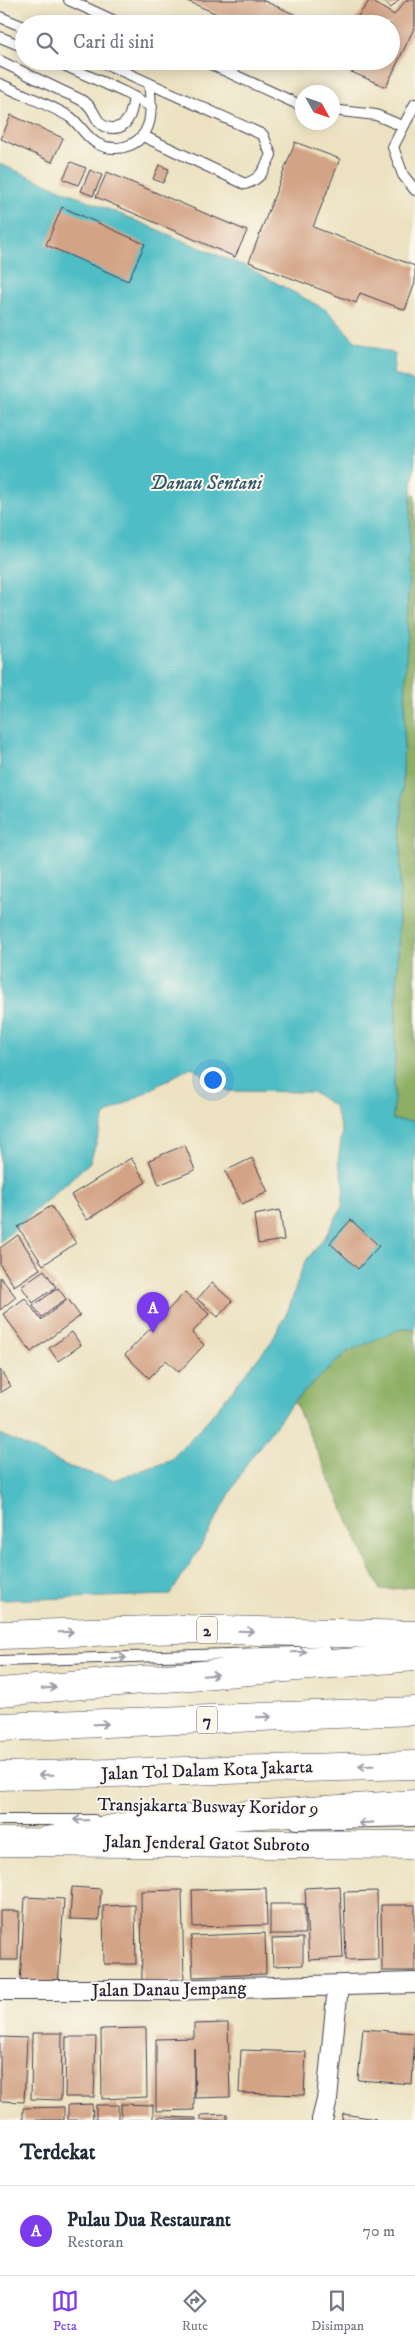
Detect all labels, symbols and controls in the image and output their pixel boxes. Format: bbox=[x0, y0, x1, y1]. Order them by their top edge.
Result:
search box bbox=[15, 15, 400, 70]
icon: search bbox=[33, 29, 61, 57]
text: Cari di sini bbox=[73, 31, 154, 54]
north arrow bbox=[295, 85, 340, 130]
water label: Danau Sentani bbox=[150, 472, 263, 495]
your location bbox=[200, 1067, 226, 1093]
pin: A bbox=[137, 1292, 169, 1333]
road number: 2 bbox=[197, 1616, 217, 1644]
one-way arrow bbox=[238, 1626, 254, 1635]
one-way arrow bbox=[58, 1627, 74, 1637]
one-way arrow bbox=[290, 1647, 306, 1657]
one-way arrow bbox=[110, 1653, 126, 1662]
one-way arrow bbox=[202, 1670, 218, 1680]
one-way arrow bbox=[40, 1684, 56, 1693]
road number: 7 bbox=[197, 1706, 217, 1734]
one-way arrow bbox=[255, 1713, 271, 1722]
one-way arrow bbox=[92, 1719, 109, 1729]
street label: Jalan Tol Dalam Kota Jakarta bbox=[99, 1756, 313, 1786]
one-way arrow bbox=[359, 1761, 375, 1771]
one-way arrow bbox=[39, 1770, 55, 1780]
street label: Transjakarta Busway Koridor 9 bbox=[97, 1794, 319, 1820]
one-way arrow bbox=[74, 1815, 90, 1825]
one-way arrow bbox=[359, 1819, 375, 1828]
street label: Jalan Jenderal Gatot Subroto bbox=[102, 1831, 310, 1857]
street label: Jalan Danau Jempang bbox=[90, 1978, 246, 2002]
text: Terdekat bbox=[20, 2140, 95, 2166]
text: Pulau Dua Restaurant bbox=[67, 2209, 231, 2232]
text: A bbox=[31, 2221, 41, 2241]
text: 70 m bbox=[363, 2221, 395, 2241]
text: Restoran bbox=[67, 2232, 124, 2252]
tab: Peta bbox=[51, 2287, 79, 2335]
tab: Rute bbox=[181, 2287, 209, 2335]
tab: Disimpan bbox=[311, 2287, 364, 2335]

